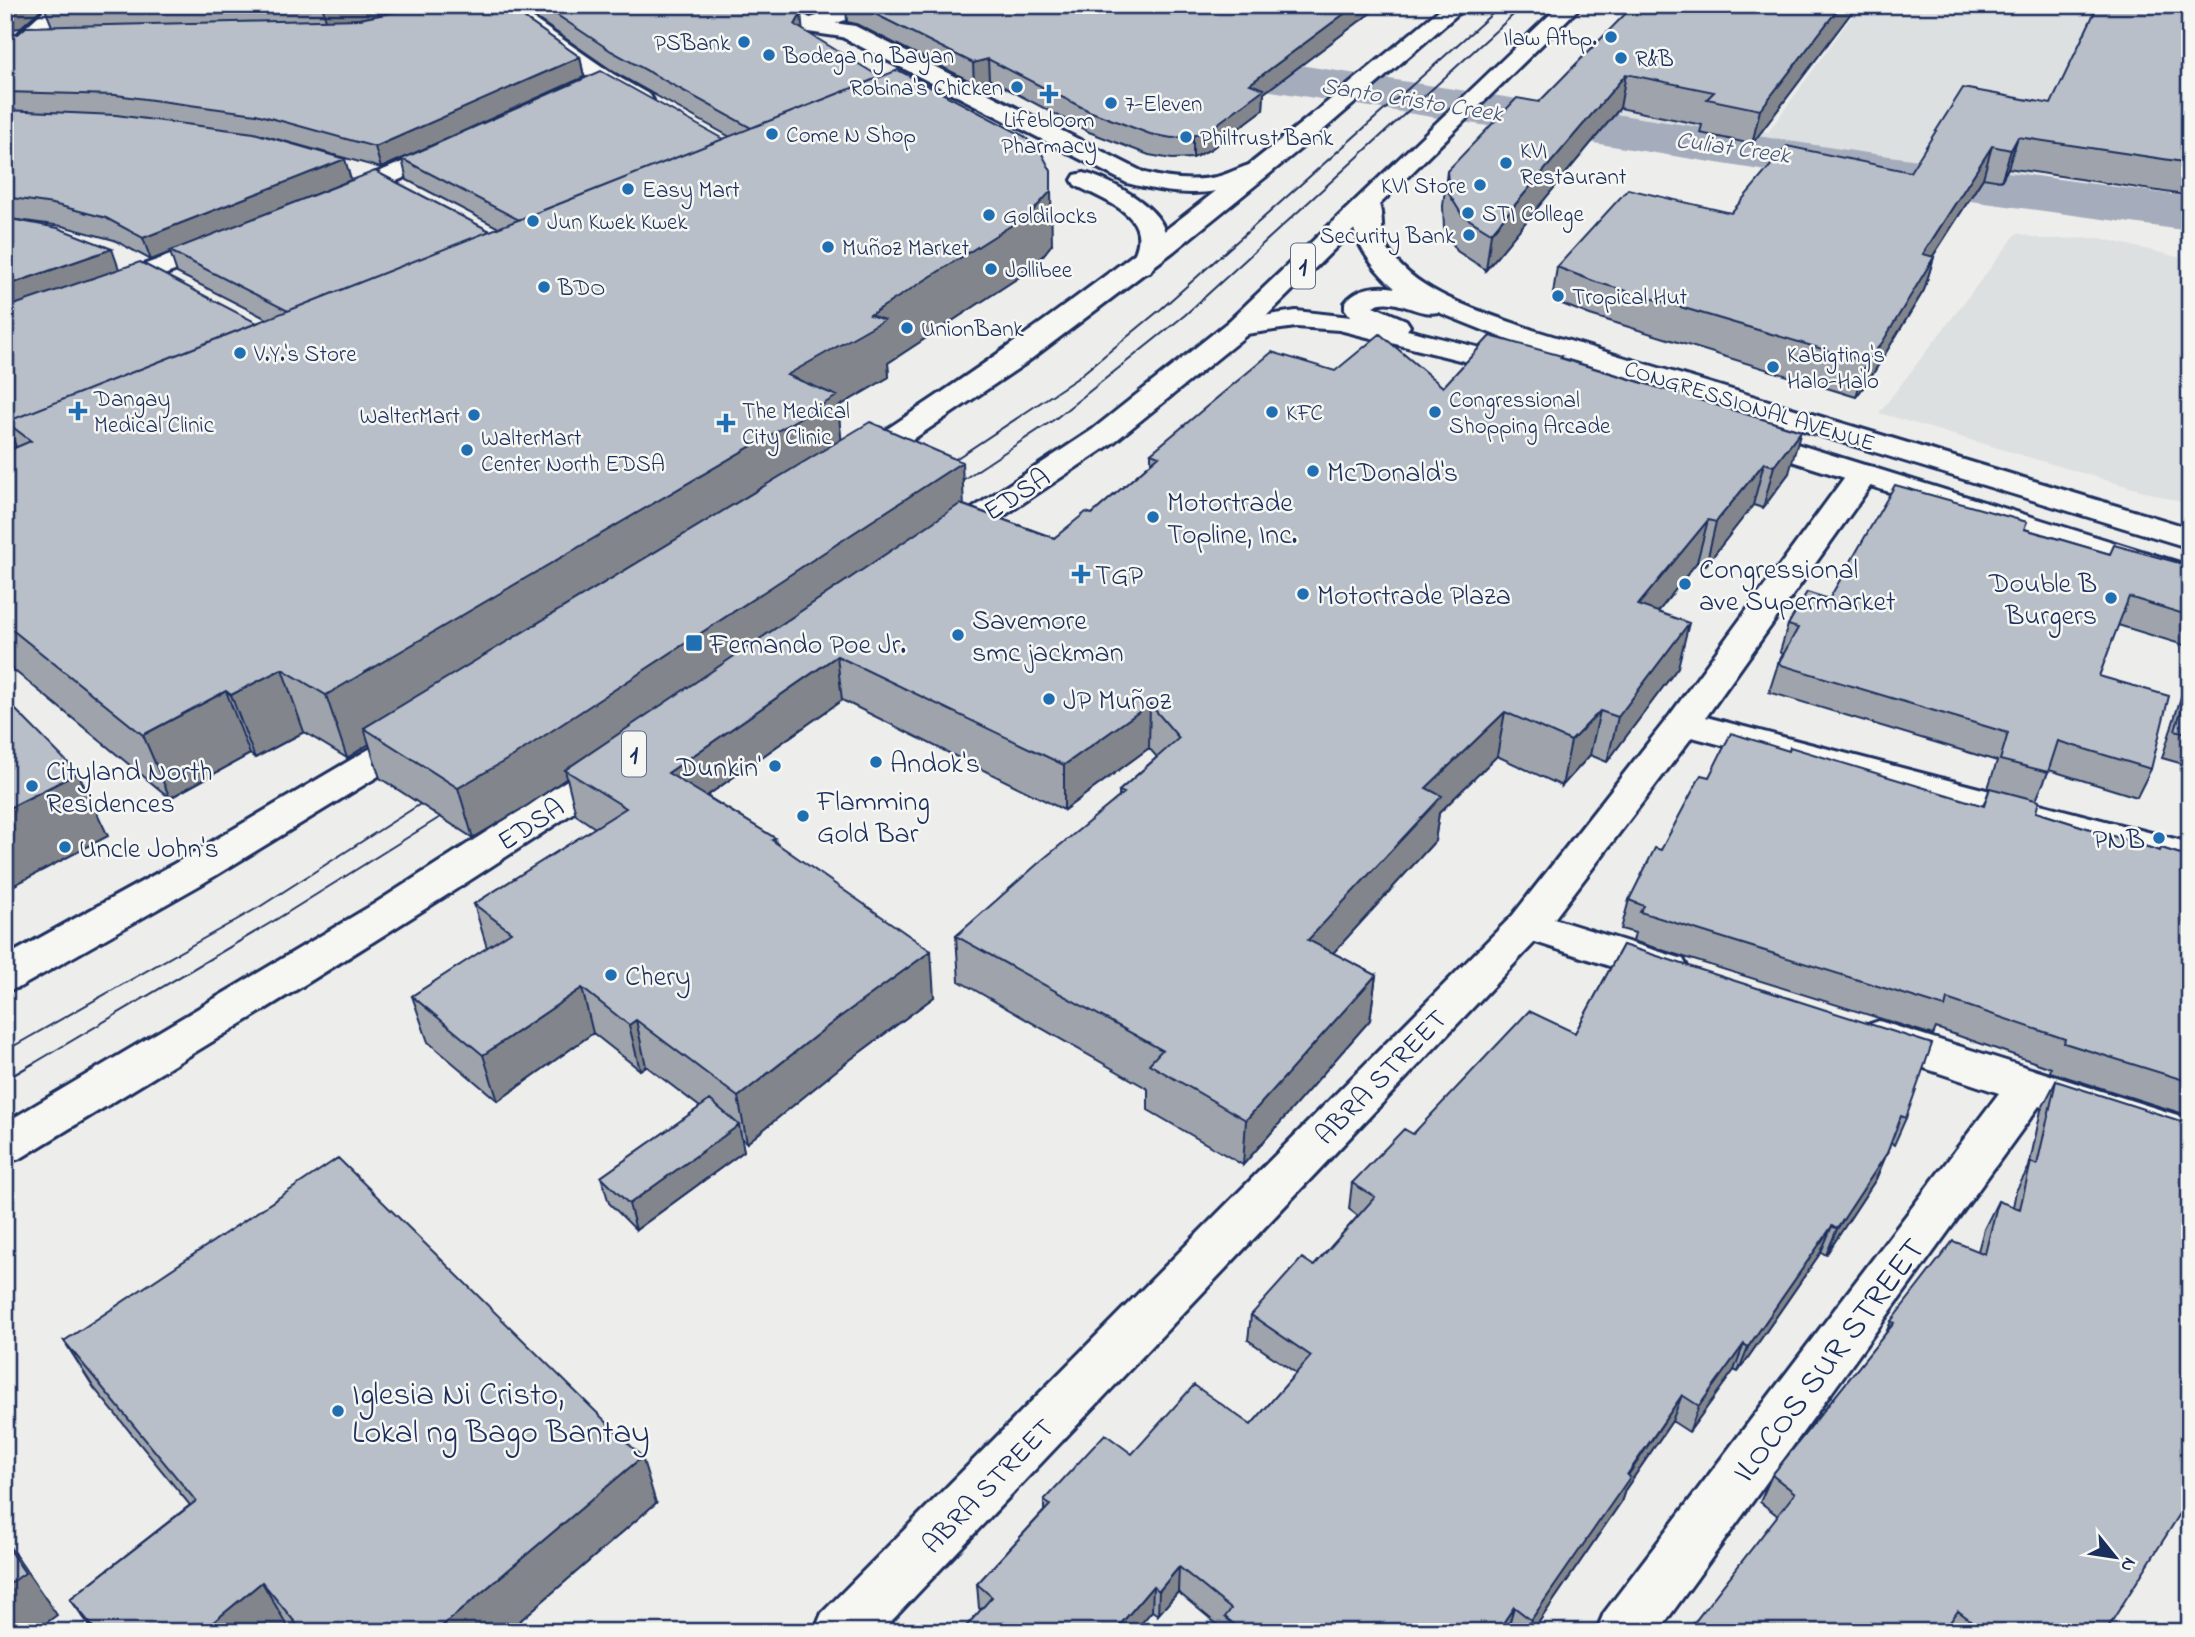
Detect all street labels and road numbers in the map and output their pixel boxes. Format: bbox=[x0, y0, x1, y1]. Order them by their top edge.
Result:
road number: 1 bbox=[1291, 244, 1315, 288]
street label: CONGRESSIONAL AVENUE bbox=[1620, 354, 1879, 461]
street label: EDSA bbox=[976, 459, 1060, 533]
road number: 1 bbox=[622, 732, 646, 776]
street label: EDSA bbox=[490, 789, 574, 863]
street label: ABRA STREET bbox=[1307, 1001, 1458, 1156]
street label: ILOCOS SUR STREET bbox=[1722, 1229, 1938, 1494]
street label: ABRA STREET bbox=[914, 1410, 1065, 1565]

